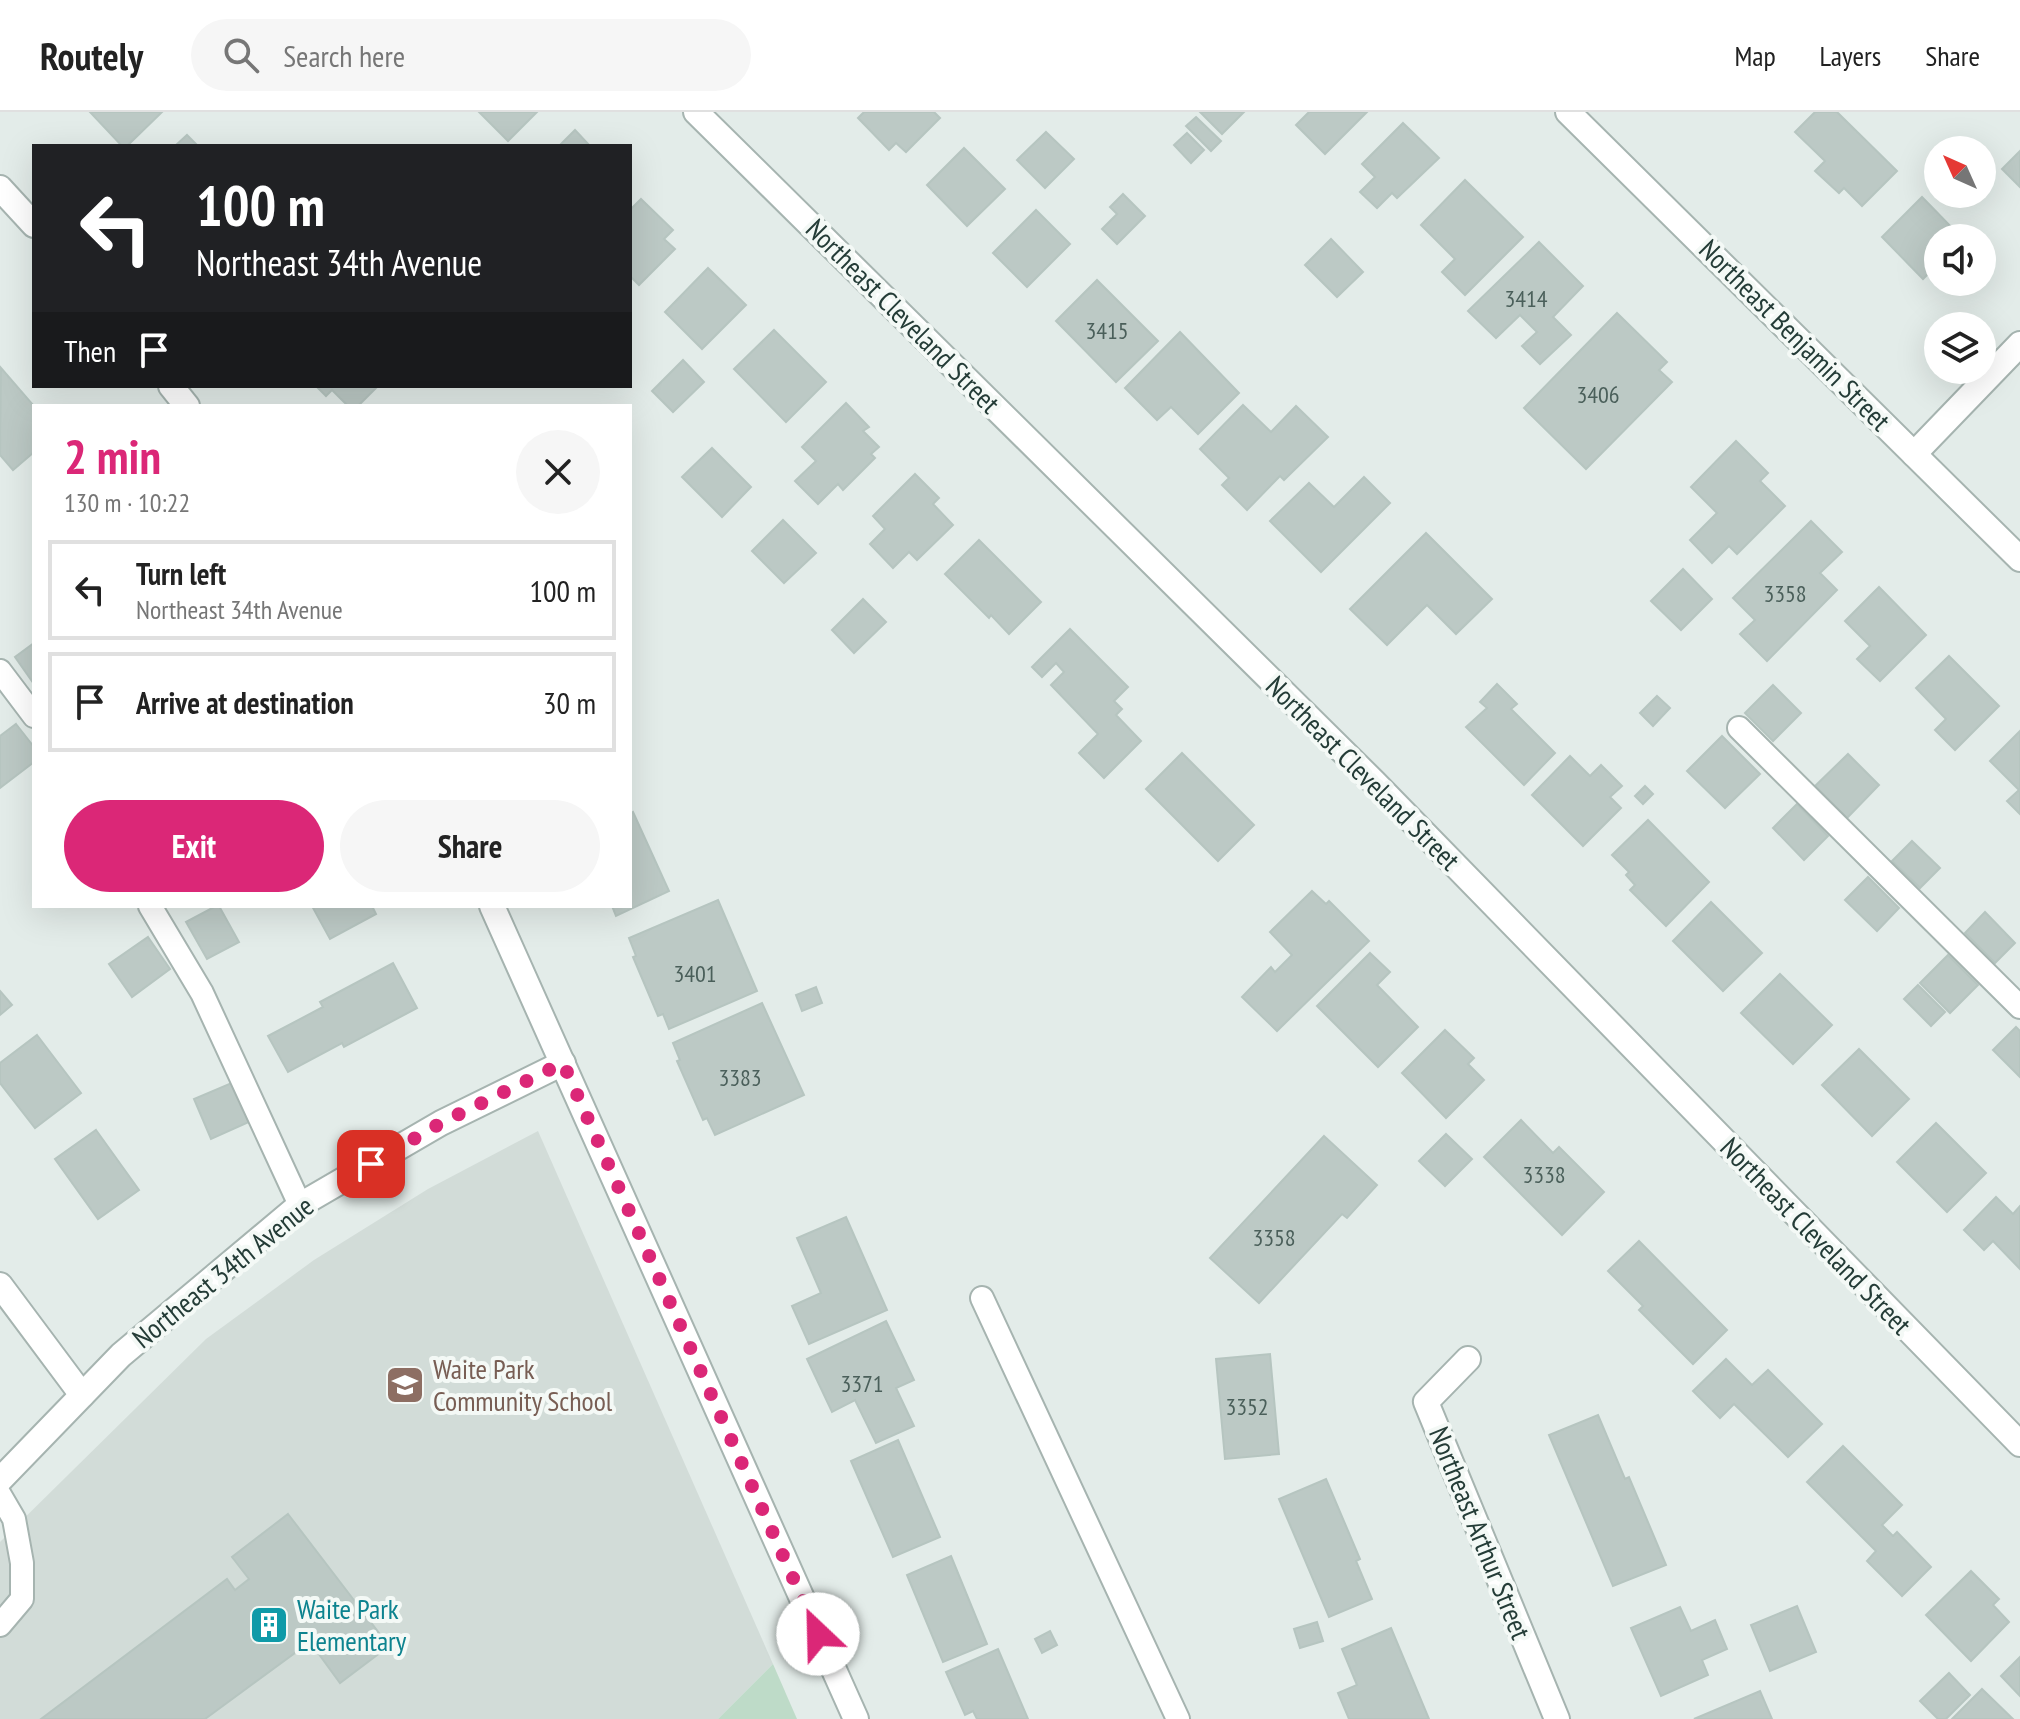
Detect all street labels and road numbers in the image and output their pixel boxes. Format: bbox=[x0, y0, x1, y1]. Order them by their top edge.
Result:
street label: Northeast Cleveland Street bbox=[798, 211, 1009, 421]
street label: Northeast Benjamin Street bbox=[1692, 231, 1899, 438]
street label: Northeast Cleveland Street bbox=[1258, 668, 1469, 878]
street label: Northeast Cleveland Street bbox=[1713, 1129, 1920, 1342]
street label: Northeast 34th Avenue bbox=[125, 1187, 321, 1356]
street label: Northeast Arthur Street bbox=[1421, 1421, 1540, 1645]

